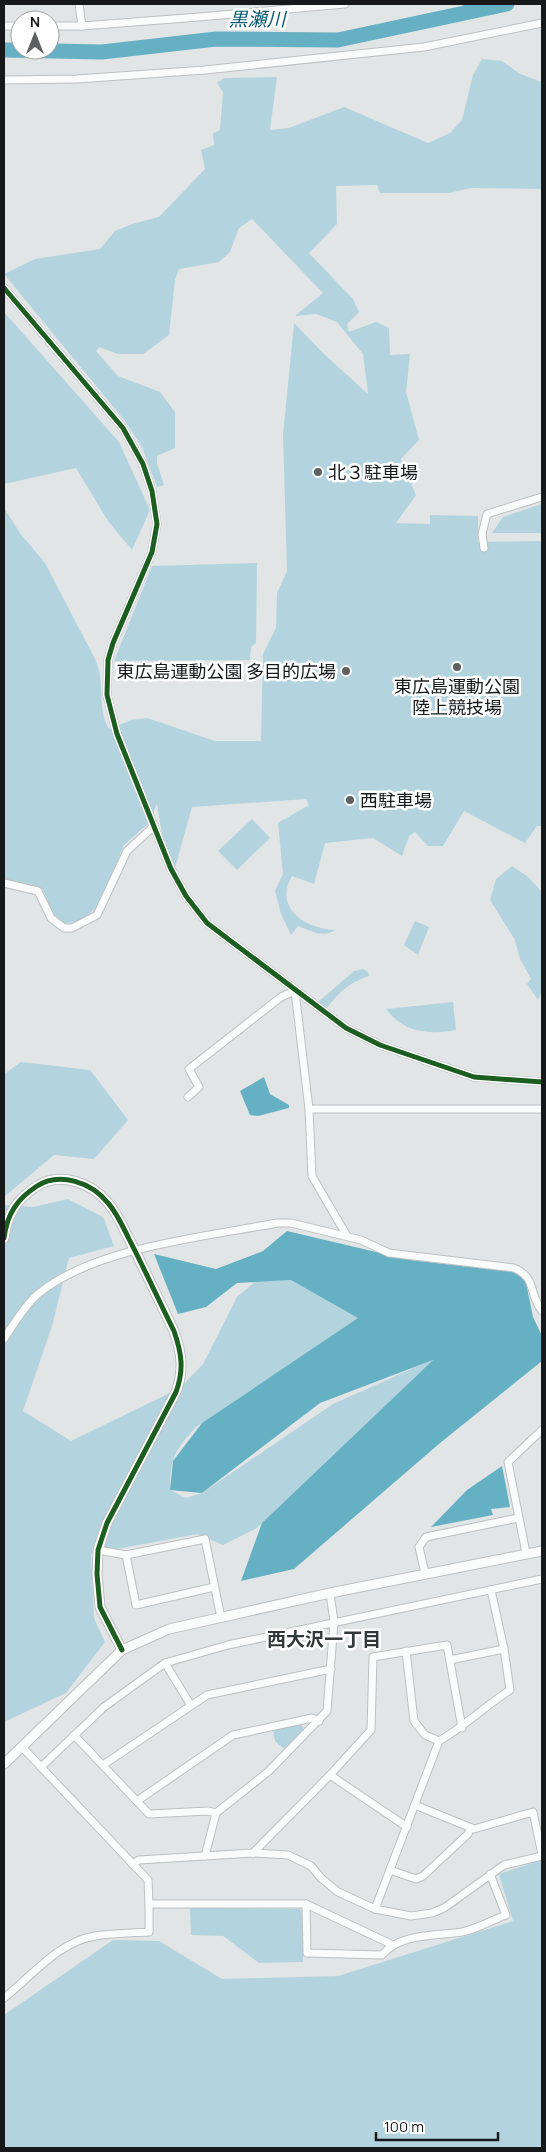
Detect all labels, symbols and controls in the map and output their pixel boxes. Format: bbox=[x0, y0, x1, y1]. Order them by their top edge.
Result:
water label: 黒瀬川 bbox=[228, 6, 287, 32]
north arrow bbox=[10, 10, 60, 60]
text: N bbox=[30, 12, 40, 31]
place label: 北３駐車場 bbox=[328, 460, 418, 484]
marker: 北３駐車場 bbox=[312, 466, 324, 478]
place label: 東広島運動公園 多目的広場 bbox=[116, 659, 336, 683]
marker: 東広島運動公園 陸上競技場 bbox=[451, 661, 463, 673]
marker: 東広島運動公園 多目的広場 bbox=[340, 665, 352, 677]
place label: 東広島運動公園 陸上競技場 bbox=[394, 674, 520, 719]
place label: 西駐車場 bbox=[360, 788, 432, 812]
marker: 西駐車場 bbox=[344, 794, 356, 806]
district label: 西大沢一丁目 bbox=[267, 1626, 381, 1652]
scale bar bbox=[376, 2110, 498, 2142]
text: 100 m bbox=[384, 2116, 424, 2137]

